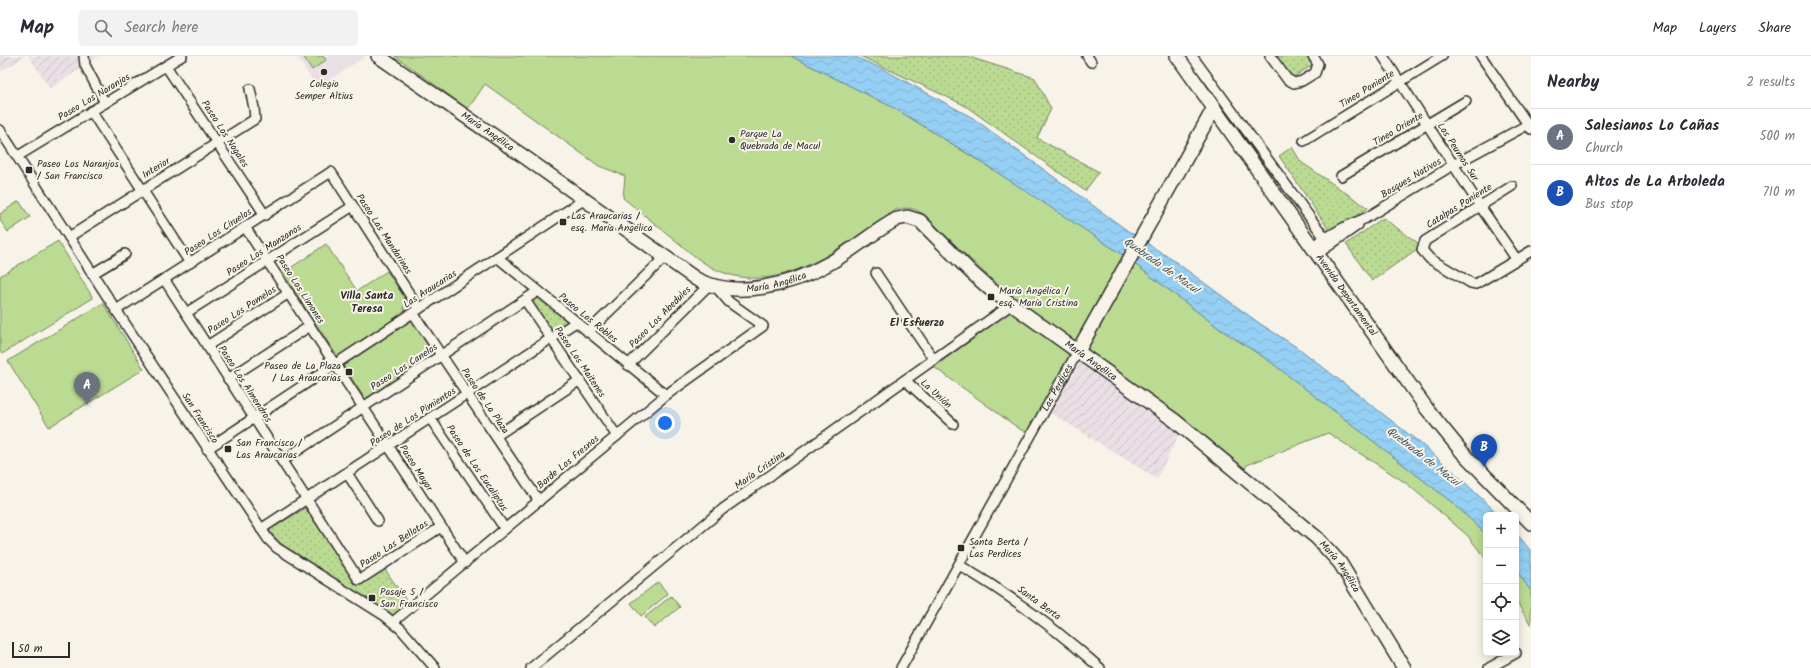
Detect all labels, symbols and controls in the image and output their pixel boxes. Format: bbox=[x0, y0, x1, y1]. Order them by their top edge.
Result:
search box bbox=[78, 10, 358, 46]
text: Map bbox=[20, 13, 54, 43]
text: Search here bbox=[124, 16, 198, 40]
icon: search bbox=[92, 17, 114, 39]
text: Map bbox=[1653, 17, 1677, 39]
text: Layers bbox=[1699, 17, 1737, 39]
text: Share bbox=[1759, 17, 1791, 39]
street label: Tineo Poniente bbox=[1336, 66, 1398, 112]
marker: Colegio Semper Altius bbox=[319, 67, 329, 77]
street label: Paseo Los Naranjos bbox=[55, 69, 134, 125]
text: Nearby bbox=[1547, 69, 1599, 96]
text: 2 results bbox=[1747, 72, 1795, 93]
place label: Colegio Semper Altius bbox=[295, 76, 354, 104]
street label: Paseo Los Nogales bbox=[197, 97, 253, 172]
street label: María Angélica bbox=[458, 107, 518, 156]
street label: Tineo Oriente bbox=[1370, 107, 1427, 150]
text: Salesianos Lo Cañas bbox=[1585, 114, 1719, 138]
street label: Los Peumos Sur bbox=[1433, 119, 1483, 185]
place label: Parque La Quebrada de Macul bbox=[740, 126, 821, 154]
text: A bbox=[1556, 126, 1564, 147]
text: 500 m bbox=[1759, 126, 1795, 147]
marker: Parque La Quebrada de Macul bbox=[727, 135, 737, 145]
text: Church bbox=[1585, 138, 1623, 159]
street label: Interior bbox=[139, 153, 174, 183]
street label: Bosques Nativos bbox=[1378, 153, 1445, 202]
place label: Paseo Los Naranjos / San Francisco bbox=[37, 156, 120, 184]
marker: Paseo Los Naranjos / San Francisco bbox=[24, 165, 34, 175]
text: Altos de La Arboleda bbox=[1585, 170, 1725, 194]
street label: Catalpas Poniente bbox=[1423, 179, 1496, 233]
text: B bbox=[1556, 182, 1564, 203]
text: 710 m bbox=[1763, 182, 1795, 203]
street label: Paseo Las Mandarinas bbox=[352, 190, 417, 278]
text: Bus stop bbox=[1585, 194, 1633, 215]
street label: Paseo Los Ciruelos bbox=[181, 204, 256, 260]
place label: Las Araucarias / esq. María Angélica bbox=[571, 208, 653, 236]
marker: Las Araucarias / esq. María Angélica bbox=[558, 217, 568, 227]
street label: Paseo Los Manzanos bbox=[223, 219, 305, 280]
water label: Quebrada de Macul bbox=[1120, 233, 1204, 300]
street label: Paseo Los Limones bbox=[271, 251, 329, 328]
street label: Avenida Departamental bbox=[1312, 251, 1381, 340]
street label: Las Araucarias bbox=[400, 265, 461, 312]
street label: María Angélica bbox=[746, 267, 809, 297]
street label: Paseo Los Pomelos bbox=[204, 281, 280, 338]
street label: Paseo Los Abedules bbox=[625, 282, 695, 352]
place label: María Angélica / esq. María Cristina bbox=[999, 283, 1078, 311]
district label: Villa Santa Teresa bbox=[341, 287, 394, 318]
street label: Paseo Los Robles bbox=[555, 289, 622, 347]
marker: María Angélica / esq. María Cristina bbox=[986, 292, 996, 302]
district label: El Esfuerzo bbox=[890, 314, 944, 332]
street label: Paseo Los Maitenes bbox=[550, 323, 610, 402]
street label: María Angélica bbox=[1061, 336, 1121, 385]
street label: Paseo Los Canelos bbox=[367, 339, 441, 395]
street label: Paseo Los Almendros bbox=[214, 342, 276, 426]
place label: Paseo de La Plaza / Las Araucarias bbox=[264, 358, 342, 386]
street label: Las Perdices bbox=[1038, 360, 1078, 414]
street label: Paseo de La Plaza bbox=[457, 365, 513, 438]
marker: Paseo de La Plaza / Las Araucarias bbox=[344, 367, 354, 377]
pin: A bbox=[74, 372, 100, 405]
street label: La Unión bbox=[917, 375, 955, 413]
street label: Paseo de Los Pimientos bbox=[367, 383, 460, 451]
street label: San Francisco bbox=[178, 389, 223, 447]
your location bbox=[655, 413, 675, 433]
street label: Paseo de Los Eucaliptus bbox=[442, 421, 512, 515]
water label: Quebrada de Macul bbox=[1383, 423, 1465, 493]
street label: Borde Los Fresnos bbox=[533, 431, 603, 493]
pin: B bbox=[1471, 434, 1497, 467]
place label: San Francisco / Las Araucarias bbox=[236, 435, 303, 463]
street label: Paseo Mayor bbox=[395, 442, 437, 495]
marker: San Francisco / Las Araucarias bbox=[223, 444, 233, 454]
street label: María Cristina bbox=[731, 446, 789, 494]
map controls bbox=[1483, 512, 1519, 656]
button: + bbox=[1483, 512, 1519, 548]
street label: Paseo Las Bellotas bbox=[357, 515, 432, 572]
place label: Santa Berta / Las Perdices bbox=[969, 534, 1029, 562]
street label: María Angélica bbox=[1315, 537, 1364, 596]
marker: Santa Berta / Las Perdices bbox=[956, 543, 966, 553]
button: − bbox=[1483, 548, 1519, 584]
street label: Santa Berta bbox=[1014, 582, 1064, 625]
place label: Pasaje 5 / San Francisco bbox=[380, 584, 438, 612]
button: locate bbox=[1483, 584, 1519, 620]
marker: Pasaje 5 / San Francisco bbox=[367, 593, 377, 603]
button: layers bbox=[1483, 620, 1519, 656]
scale bar bbox=[12, 640, 70, 659]
text: 50 m bbox=[18, 640, 43, 658]

